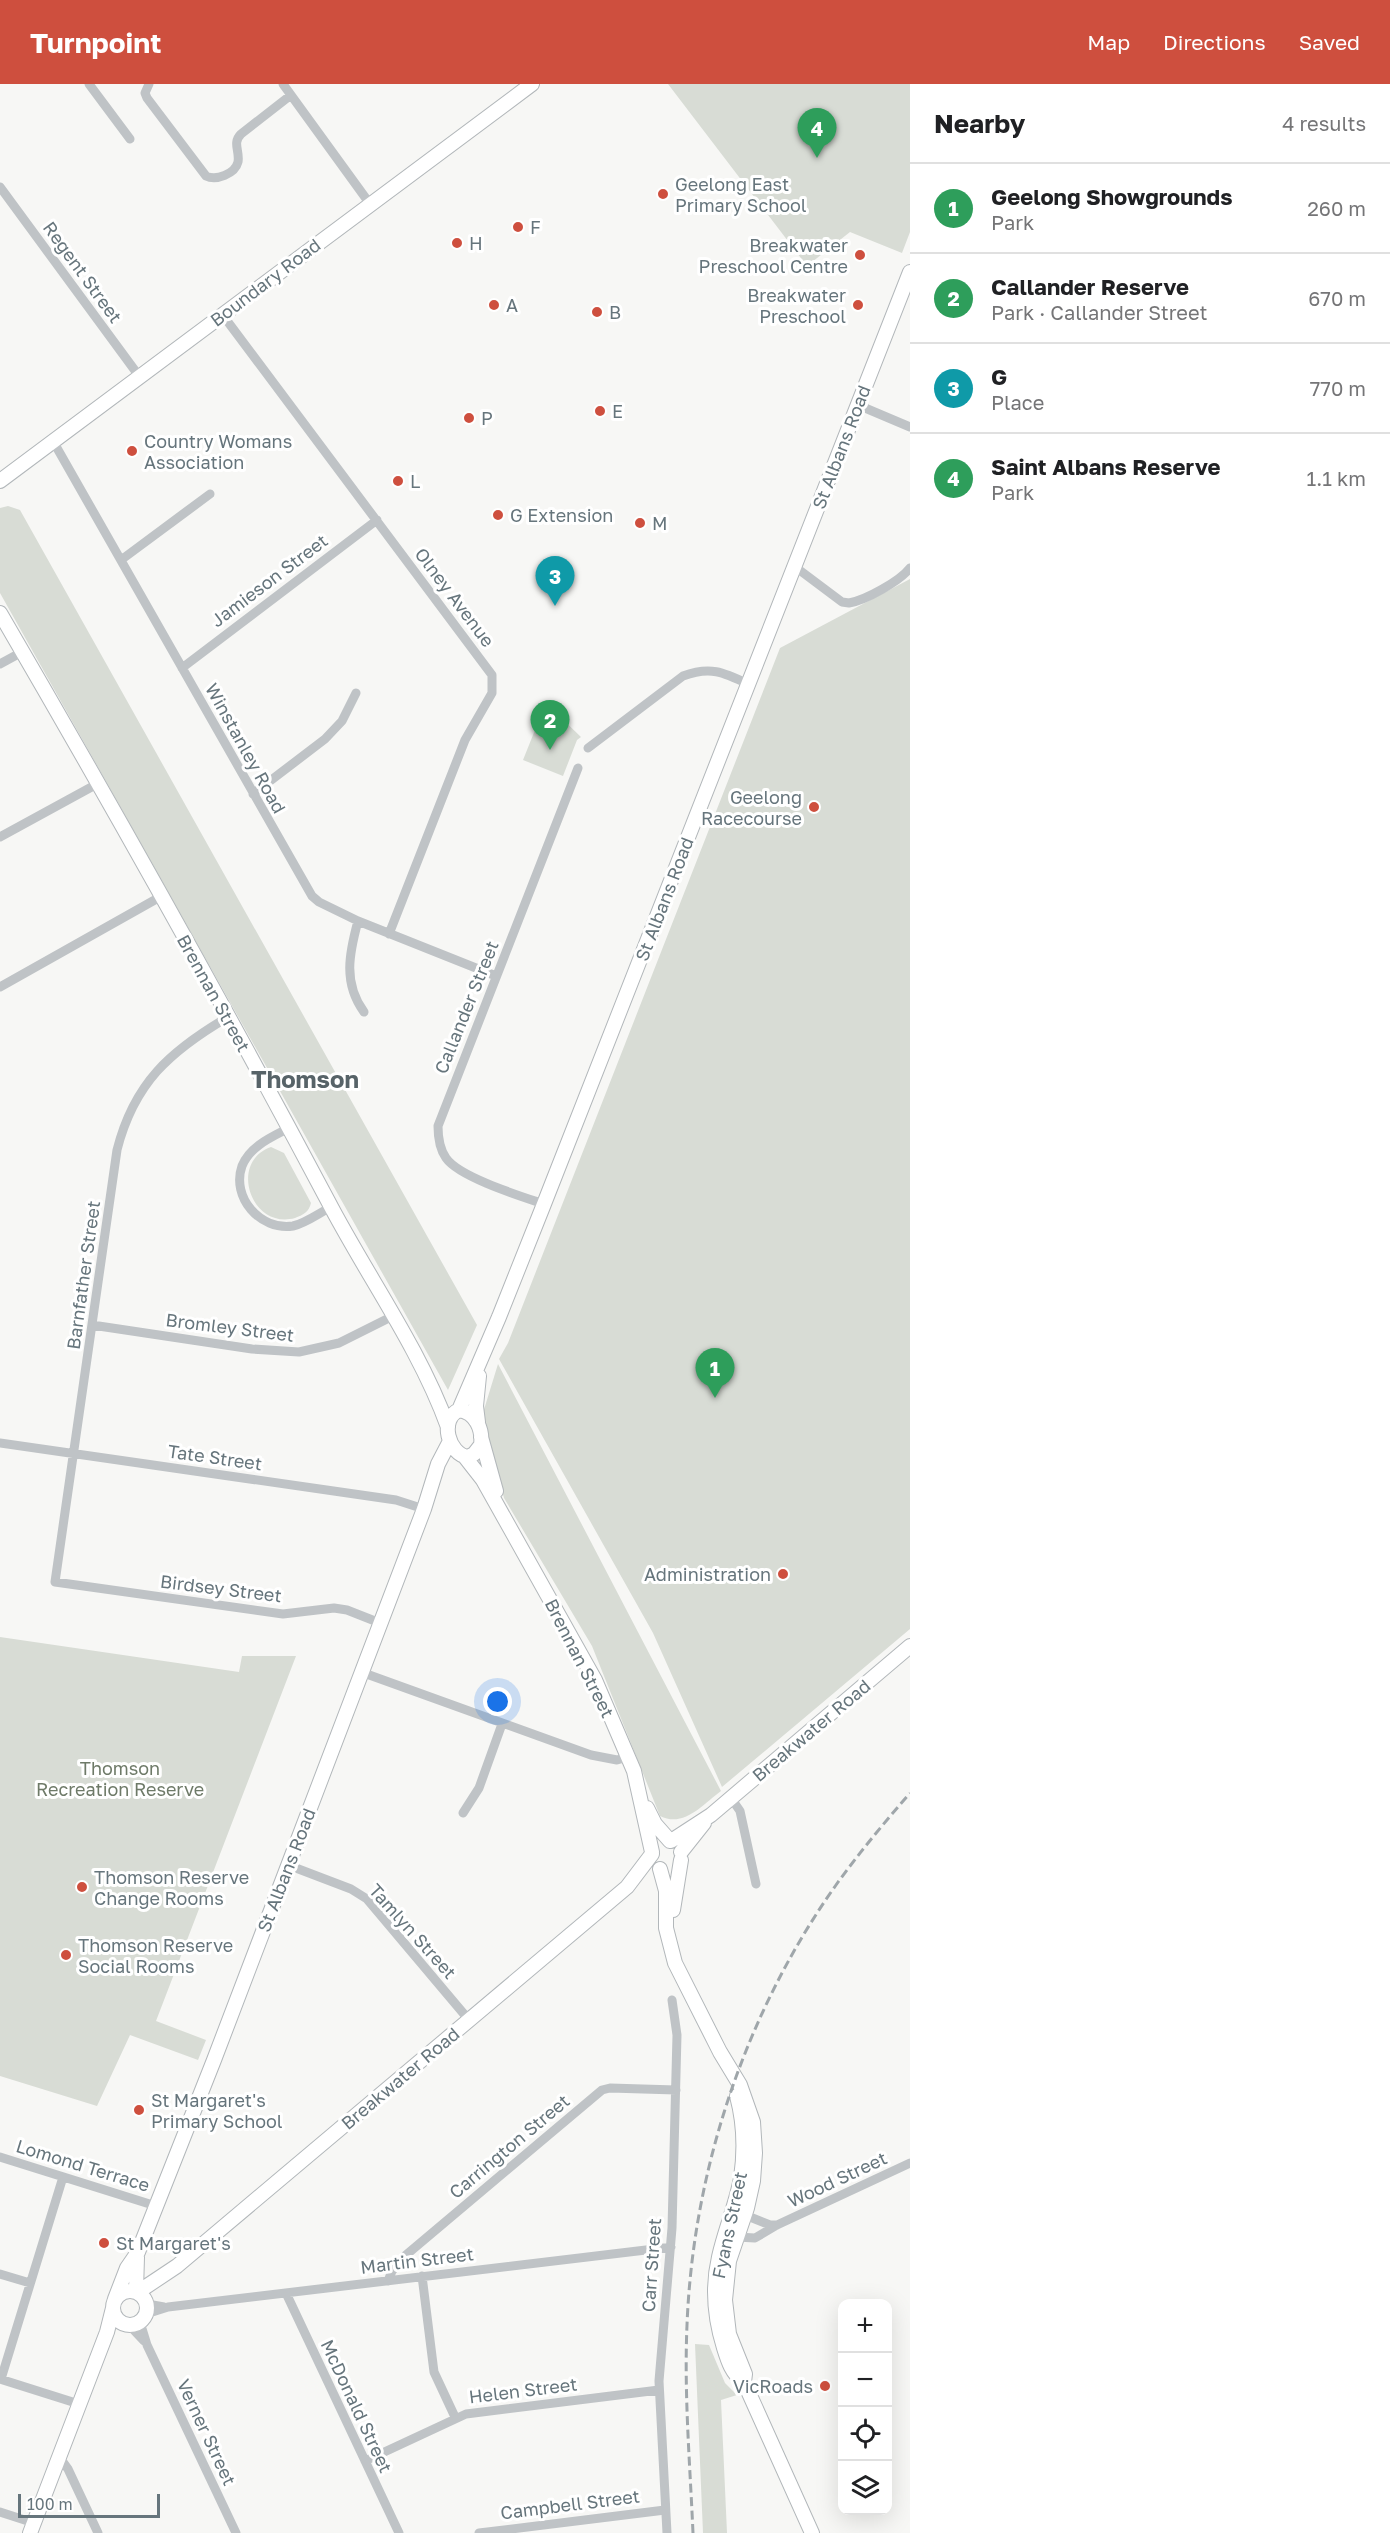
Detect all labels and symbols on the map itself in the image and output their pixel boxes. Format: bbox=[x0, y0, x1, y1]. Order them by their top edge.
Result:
pin: 4 bbox=[798, 109, 836, 158]
place label: Geelong East Primary School bbox=[675, 173, 807, 216]
marker: Geelong East Primary School bbox=[656, 187, 670, 201]
place label: F bbox=[530, 216, 541, 238]
street label: Regent Street bbox=[39, 217, 127, 327]
marker: F bbox=[511, 220, 525, 234]
place label: H bbox=[469, 232, 483, 254]
street label: Boundary Road bbox=[206, 233, 324, 331]
place label: Breakwater Preschool Centre bbox=[699, 234, 848, 277]
marker: H bbox=[450, 236, 464, 250]
marker: Breakwater Preschool Centre bbox=[853, 248, 867, 262]
place label: Breakwater Preschool bbox=[747, 284, 846, 327]
place label: A bbox=[506, 294, 518, 316]
marker: A bbox=[487, 298, 501, 312]
marker: Breakwater Preschool bbox=[851, 298, 865, 312]
place label: B bbox=[609, 301, 621, 323]
marker: B bbox=[590, 305, 604, 319]
street label: St Albans Road bbox=[807, 382, 875, 512]
place label: E bbox=[612, 400, 623, 422]
marker: E bbox=[593, 404, 607, 418]
place label: P bbox=[481, 407, 493, 429]
marker: P bbox=[462, 411, 476, 425]
place label: Country Womans Association bbox=[144, 430, 292, 473]
marker: Country Womans Association bbox=[125, 444, 139, 458]
place label: L bbox=[410, 470, 420, 492]
marker: L bbox=[391, 474, 405, 488]
place label: G Extension bbox=[510, 504, 613, 526]
marker: G Extension bbox=[491, 508, 505, 522]
place label: M bbox=[652, 512, 667, 534]
marker: M bbox=[633, 516, 647, 530]
street label: Jamieson Street bbox=[206, 529, 332, 631]
street label: Olney Avenue bbox=[411, 543, 499, 651]
pin: 3 bbox=[536, 556, 574, 606]
street label: Winstanley Road bbox=[201, 679, 291, 817]
pin: 2 bbox=[530, 700, 570, 750]
place label: Geelong Racecourse bbox=[701, 786, 802, 829]
marker: Geelong Racecourse bbox=[807, 800, 821, 814]
street label: St Albans Road bbox=[630, 834, 698, 964]
street label: Brennan Street bbox=[173, 931, 255, 1055]
street label: Callander Street bbox=[429, 937, 503, 1077]
district label: Thomson bbox=[251, 1064, 359, 1093]
street label: Barnfather Street bbox=[62, 1199, 104, 1351]
street label: Bromley Street bbox=[165, 1308, 295, 1346]
pin: 1 bbox=[696, 1348, 734, 1398]
street label: Tate Street bbox=[166, 1439, 264, 1475]
place label: Administration bbox=[644, 1563, 771, 1585]
marker: Administration bbox=[776, 1567, 790, 1581]
street label: Birdsey Street bbox=[159, 1570, 283, 1606]
street label: Brennan Street bbox=[541, 1595, 619, 1721]
street label: Breakwater Road bbox=[747, 1674, 875, 1786]
your location bbox=[483, 1687, 512, 1716]
park label: Thomson Recreation Reserve bbox=[36, 1757, 204, 1800]
street label: St Albans Road bbox=[252, 1805, 320, 1935]
place label: Thomson Reserve Change Rooms bbox=[94, 1866, 249, 1909]
street label: Tamlyn Street bbox=[365, 1879, 461, 1983]
marker: Thomson Reserve Change Rooms bbox=[75, 1880, 89, 1894]
place label: Thomson Reserve Social Rooms bbox=[78, 1934, 233, 1977]
marker: Thomson Reserve Social Rooms bbox=[59, 1948, 73, 1962]
street label: Breakwater Road bbox=[336, 2022, 464, 2134]
place label: St Margaret's Primary School bbox=[151, 2089, 283, 2132]
street label: Carrington Street bbox=[444, 2089, 574, 2203]
marker: St Margaret's Primary School bbox=[132, 2103, 146, 2117]
street label: Lomond Terrace bbox=[14, 2134, 152, 2196]
street label: Wood Street bbox=[784, 2146, 890, 2212]
street label: Fyans Street bbox=[707, 2169, 751, 2281]
street label: Carr Street bbox=[637, 2217, 665, 2313]
place label: St Margaret's bbox=[116, 2232, 231, 2254]
marker: St Margaret's bbox=[97, 2236, 111, 2250]
street label: Martin Street bbox=[359, 2242, 475, 2278]
street label: McDonald Street bbox=[317, 2336, 397, 2476]
street label: Helen Street bbox=[468, 2372, 578, 2408]
street label: Verner Street bbox=[173, 2375, 241, 2489]
place label: VicRoads bbox=[733, 2375, 813, 2397]
marker: VicRoads bbox=[818, 2379, 832, 2393]
street label: Campbell Street bbox=[499, 2485, 641, 2523]
scale bar bbox=[18, 2491, 160, 2518]

